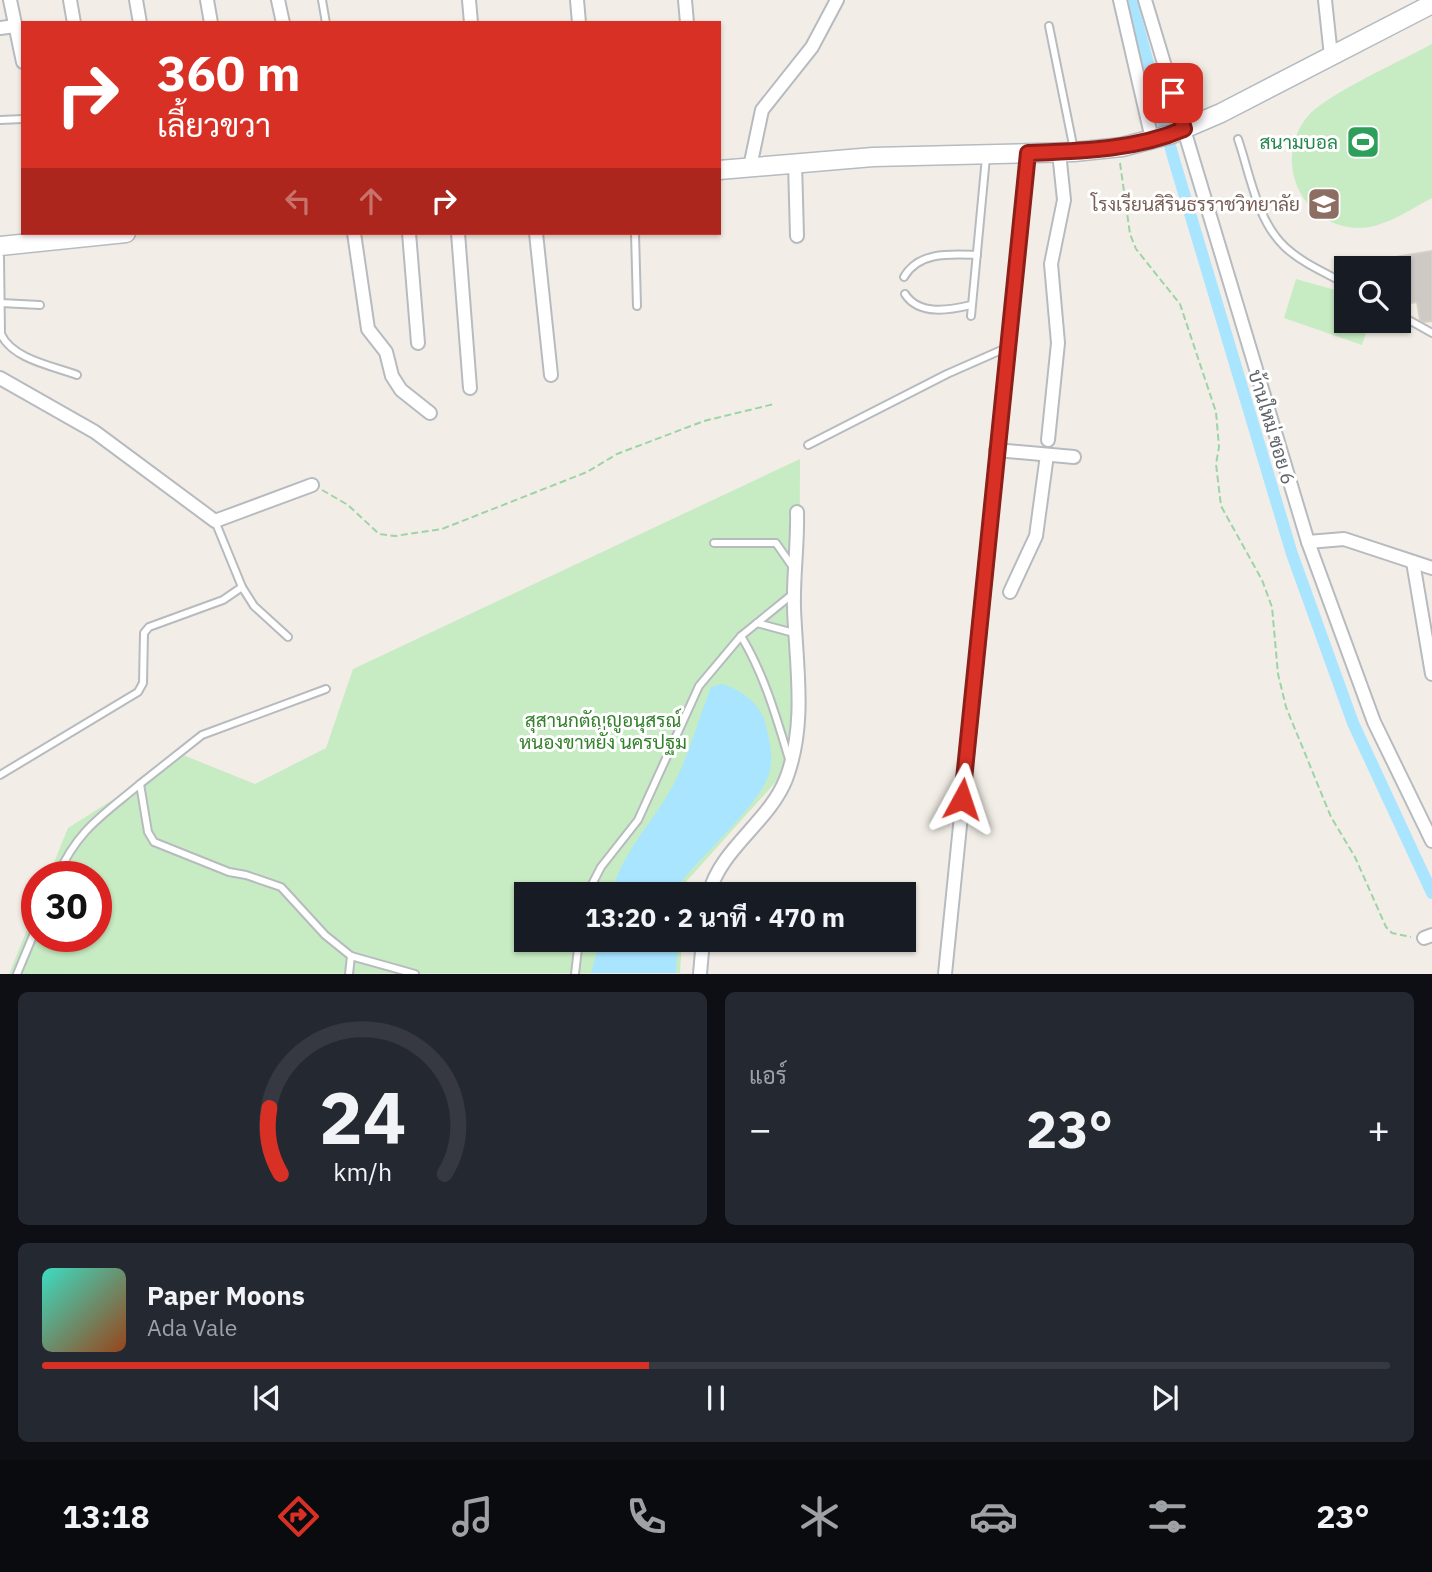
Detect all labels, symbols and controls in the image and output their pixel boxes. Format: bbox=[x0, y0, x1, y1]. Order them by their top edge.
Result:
text: 360 m bbox=[157, 41, 301, 104]
icon: right bbox=[42, 49, 133, 140]
pin bbox=[1143, 63, 1203, 123]
icon: arrive bbox=[1154, 74, 1192, 112]
text: เลี้ยวขวา bbox=[157, 104, 271, 146]
sports icon: สนามบอล bbox=[1344, 123, 1382, 161]
place label: สนามบอล bbox=[1260, 130, 1338, 154]
icon: left bbox=[279, 182, 317, 220]
icon: ahead bbox=[352, 182, 390, 220]
icon: right bbox=[425, 182, 463, 220]
school or university icon: โรงเรียนสิรินธรราชวิทยาลัย bbox=[1305, 185, 1343, 223]
place label: โรงเรียนสิรินธรราชวิทยาลัย bbox=[1090, 192, 1300, 216]
map controls bbox=[1334, 256, 1411, 333]
button: search bbox=[1334, 256, 1411, 333]
street label: บ้านใหม่ ซอย 6 bbox=[1243, 367, 1301, 487]
park label: สุสานกตัญญูอนุสรณ์ หนองขาหยั่ง นครปฐม bbox=[519, 708, 687, 755]
position arrow bbox=[925, 762, 999, 836]
speed limit sign: 30 bbox=[21, 861, 112, 952]
text: 13:20 · 2 นาที · 470 m bbox=[585, 900, 845, 934]
text: แอร์ bbox=[749, 1060, 787, 1090]
text: 24 bbox=[319, 1070, 406, 1165]
text: 23° bbox=[1026, 1095, 1113, 1162]
text: − bbox=[749, 1104, 772, 1153]
text: + bbox=[1367, 1104, 1390, 1153]
text: km/h bbox=[333, 1155, 392, 1188]
text: Paper Moons bbox=[147, 1278, 305, 1312]
text: Ada Vale bbox=[147, 1312, 237, 1342]
icon: previous bbox=[248, 1379, 286, 1417]
icon: pause bbox=[697, 1379, 735, 1417]
icon: next bbox=[1146, 1379, 1184, 1417]
icon: directions bbox=[274, 1492, 323, 1541]
icon: music bbox=[448, 1492, 497, 1541]
icon: phone bbox=[622, 1492, 671, 1541]
icon: climate bbox=[795, 1492, 844, 1541]
icon: car bbox=[969, 1492, 1018, 1541]
icon: filters bbox=[1143, 1492, 1192, 1541]
text: 13:18 bbox=[62, 1495, 150, 1537]
text: 23° bbox=[1316, 1495, 1370, 1537]

